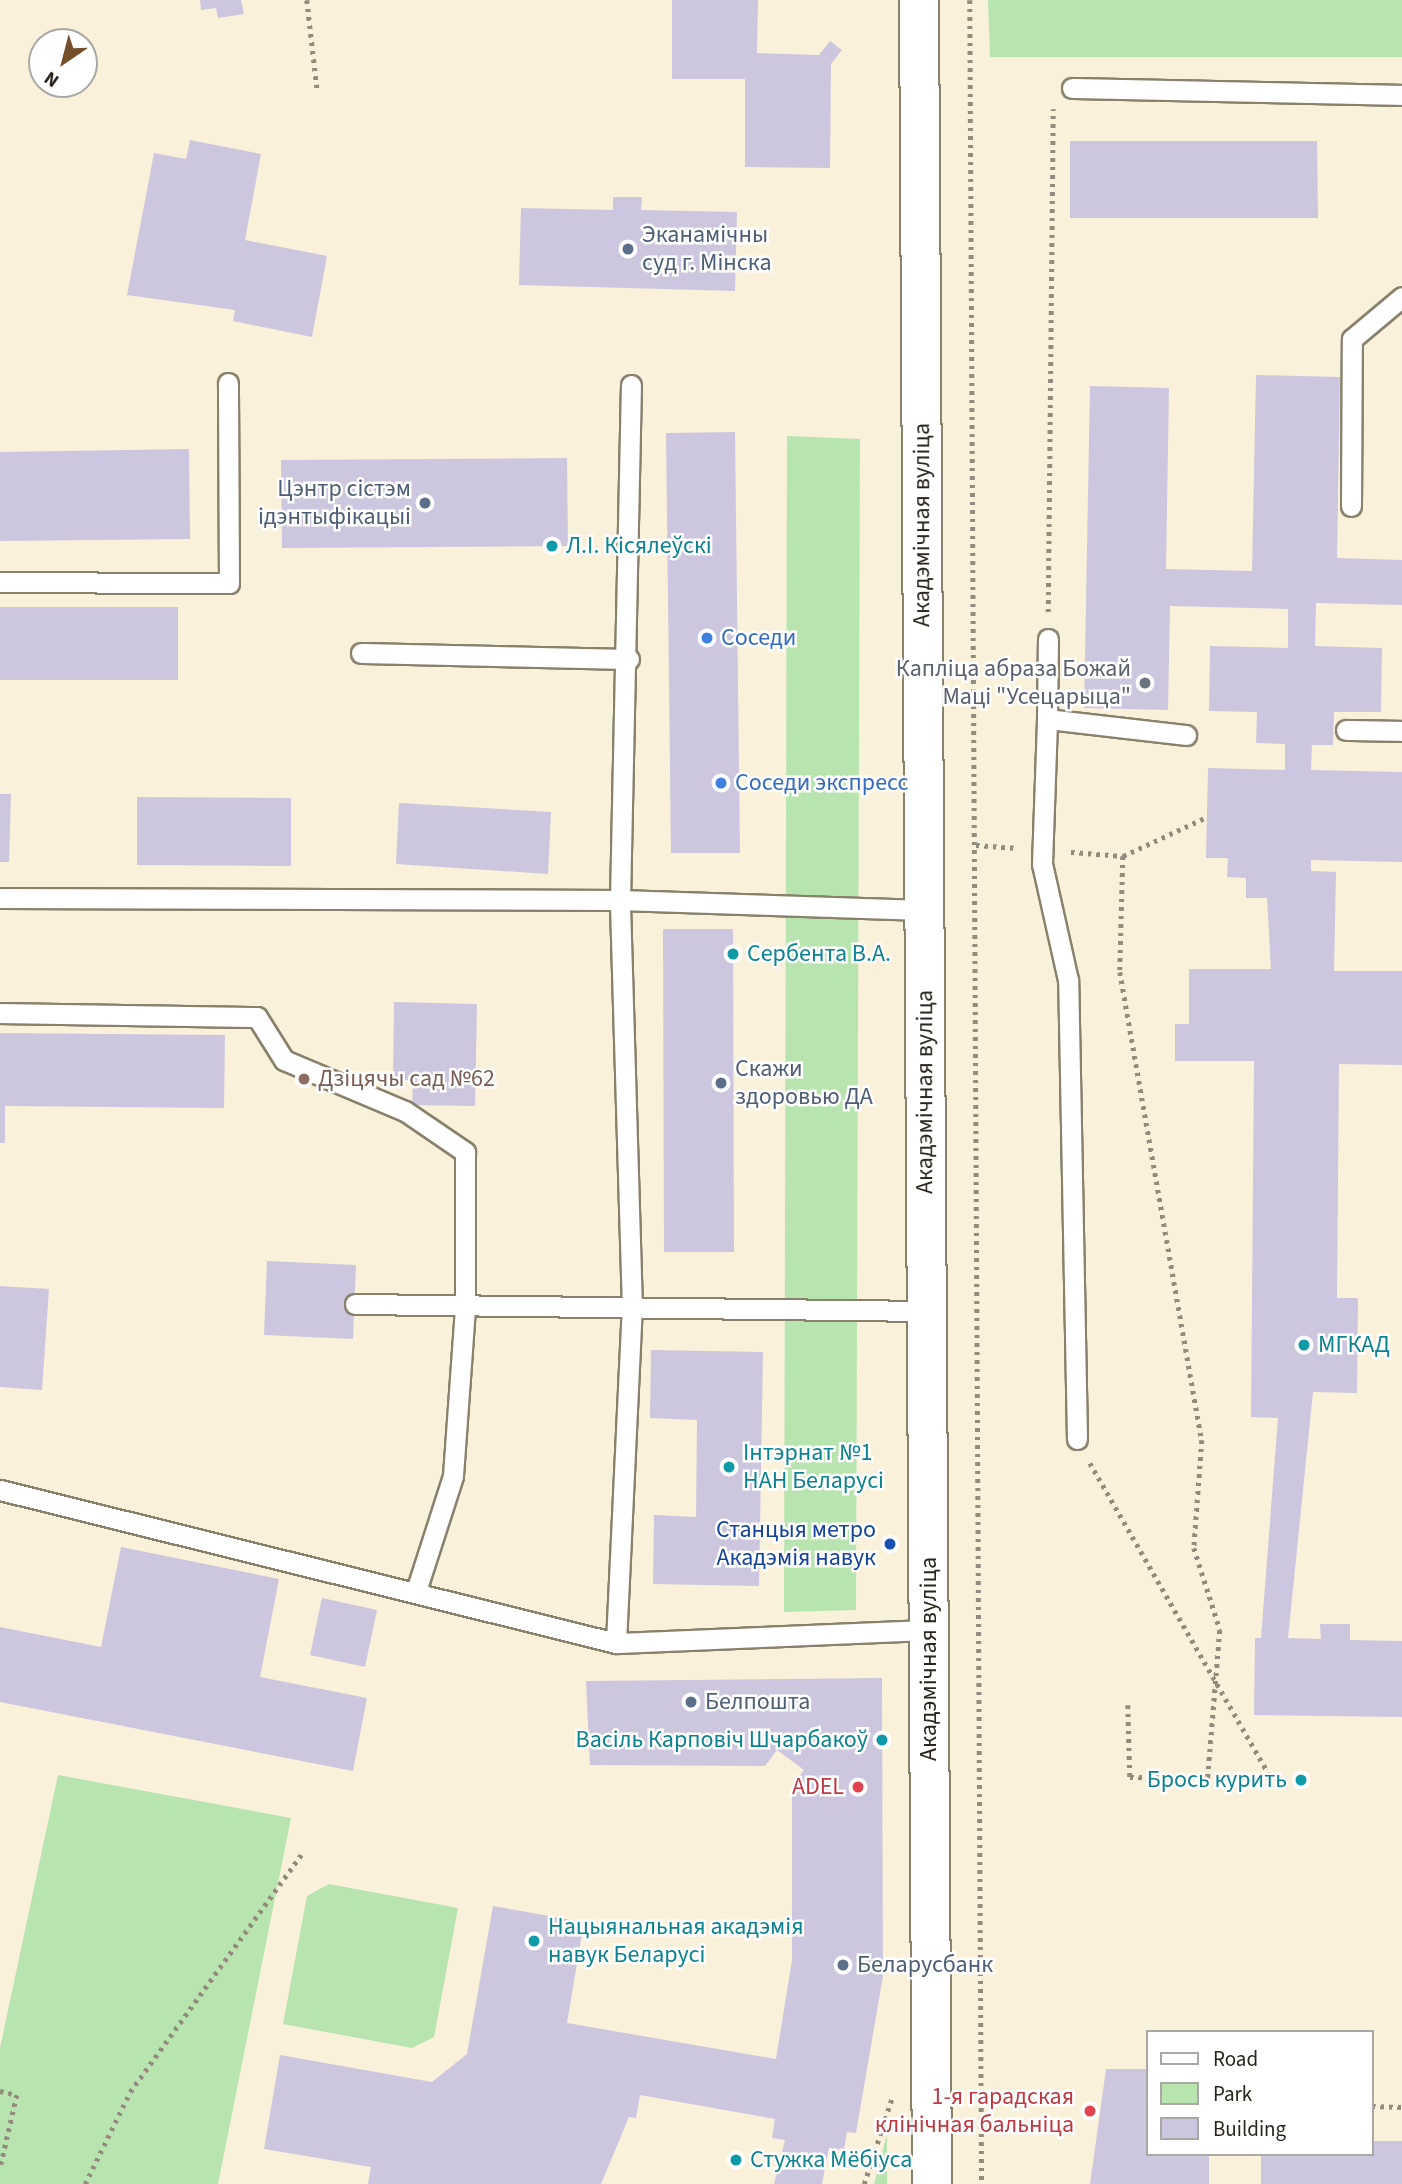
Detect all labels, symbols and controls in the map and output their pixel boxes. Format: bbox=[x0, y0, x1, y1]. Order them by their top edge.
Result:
north arrow bbox=[28, 28, 98, 98]
text: N bbox=[39, 64, 65, 94]
place label: Эканамічны суд г. Мінска bbox=[642, 221, 771, 277]
marker: Эканамічны суд г. Мінска bbox=[620, 241, 636, 257]
street label: Акадэмічная вуліца bbox=[908, 423, 936, 627]
place label: Цэнтр сістэм ідэнтыфікацыі bbox=[258, 475, 411, 531]
marker: Цэнтр сістэм ідэнтыфікацыі bbox=[417, 495, 433, 511]
place label: Л.І. Кісялеўскі bbox=[566, 532, 712, 560]
marker: Л.І. Кісялеўскі bbox=[544, 538, 560, 554]
place label: Соседи bbox=[721, 624, 796, 652]
marker: Соседи bbox=[699, 630, 715, 646]
place label: Капліца абраза Божай Маці "Усецарыца" bbox=[896, 655, 1131, 711]
marker: Капліца абраза Божай Маці "Усецарыца" bbox=[1137, 675, 1153, 691]
place label: Соседи экспресс bbox=[735, 769, 908, 797]
marker: Соседи экспресс bbox=[713, 775, 729, 791]
place label: Сербента В.А. bbox=[747, 940, 891, 968]
marker: Сербента В.А. bbox=[725, 946, 741, 962]
street label: Акадэмічная вуліца bbox=[911, 990, 939, 1194]
place label: Скажи здоровью ДА bbox=[735, 1055, 873, 1111]
place label: Дзіцячы сад №62 bbox=[318, 1065, 495, 1093]
marker: Дзіцячы сад №62 bbox=[296, 1071, 312, 1087]
marker: Скажи здоровью ДА bbox=[713, 1075, 729, 1091]
place label: МГКАД bbox=[1318, 1331, 1390, 1359]
marker: МГКАД bbox=[1296, 1337, 1312, 1353]
place label: Інтэрнат №1 НАН Беларусі bbox=[743, 1439, 884, 1495]
marker: Інтэрнат №1 НАН Беларусі bbox=[721, 1459, 737, 1475]
place label: Станцыя метро Акадэмія навук bbox=[716, 1516, 876, 1572]
marker: Станцыя метро Акадэмія навук bbox=[882, 1536, 898, 1552]
street label: Акадэмічная вуліца bbox=[915, 1557, 943, 1761]
place label: Белпошта bbox=[705, 1688, 810, 1716]
marker: Белпошта bbox=[683, 1694, 699, 1710]
place label: Васіль Карповіч Шчарбакоў bbox=[576, 1726, 868, 1754]
marker: Васіль Карповіч Шчарбакоў bbox=[874, 1732, 890, 1748]
place label: Брось курить bbox=[1147, 1766, 1287, 1794]
marker: Брось курить bbox=[1293, 1772, 1309, 1788]
place label: ADEL bbox=[792, 1773, 844, 1801]
marker: ADEL bbox=[850, 1779, 866, 1795]
place label: Нацыянальная акадэмія навук Беларусі bbox=[548, 1913, 804, 1969]
marker: Нацыянальная акадэмія навук Беларусі bbox=[526, 1933, 542, 1949]
place label: Беларусбанк bbox=[857, 1951, 993, 1979]
marker: Беларусбанк bbox=[835, 1957, 851, 1973]
legend bbox=[1146, 2030, 1374, 2156]
text: Road bbox=[1213, 2044, 1258, 2074]
text: Park bbox=[1213, 2079, 1252, 2109]
place label: 1-я гарадская клінічная бальніца bbox=[875, 2083, 1074, 2139]
marker: 1-я гарадская клінічная бальніца bbox=[1080, 2101, 1100, 2121]
text: Building bbox=[1213, 2114, 1286, 2144]
place label: Стужка Мёбіуса bbox=[750, 2146, 912, 2174]
marker: Стужка Мёбіуса bbox=[728, 2152, 744, 2168]

